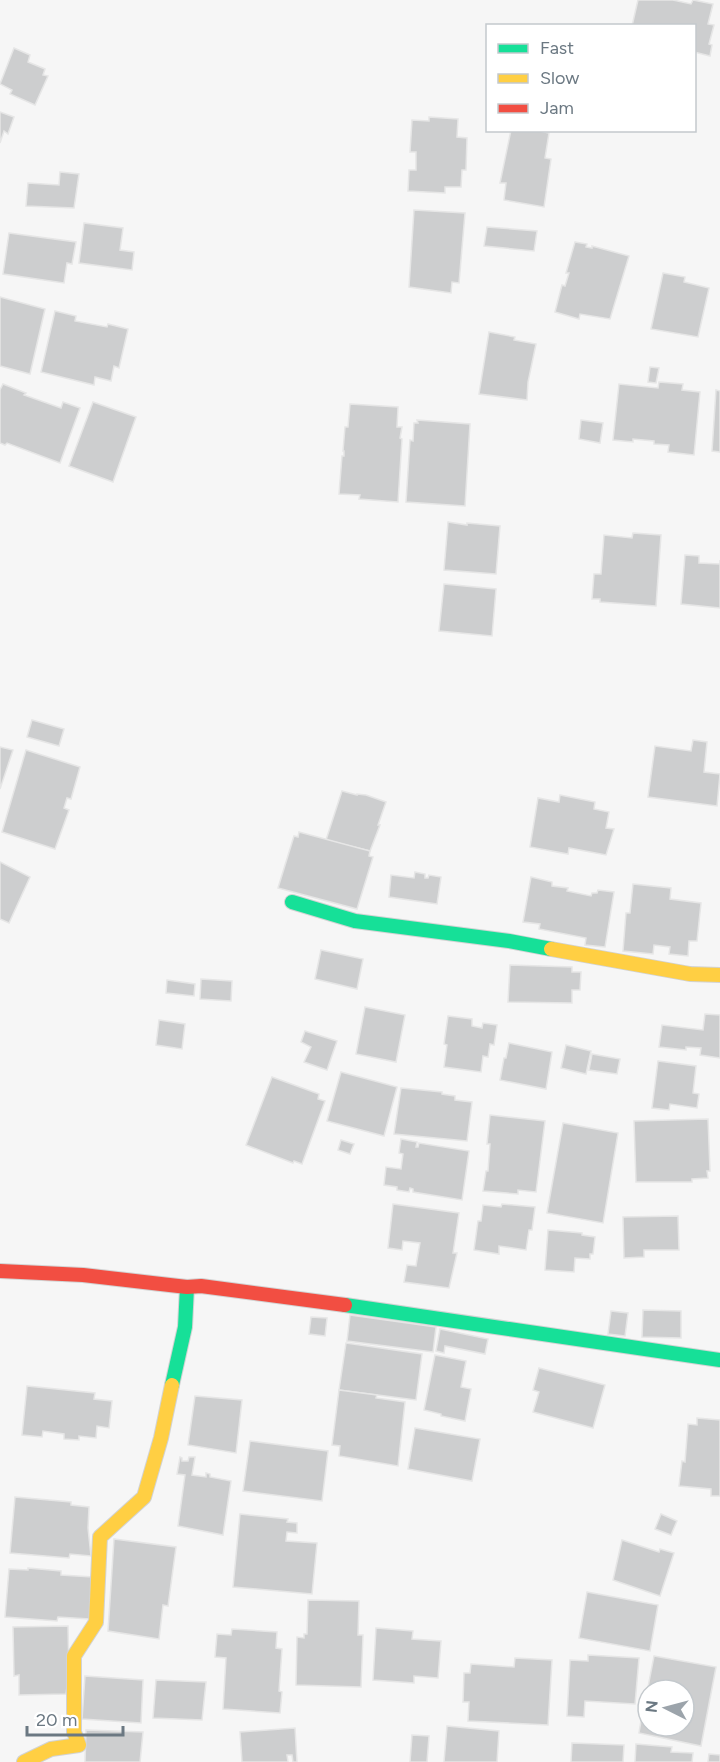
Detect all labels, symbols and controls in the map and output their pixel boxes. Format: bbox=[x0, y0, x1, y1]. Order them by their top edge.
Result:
legend bbox=[486, 24, 696, 132]
text: Fast bbox=[540, 37, 574, 59]
text: Slow bbox=[540, 67, 579, 89]
text: Jam bbox=[540, 97, 574, 119]
north arrow bbox=[636, 1678, 696, 1738]
scale bar bbox=[27, 1699, 123, 1737]
text: N bbox=[641, 1699, 662, 1714]
text: 20 m bbox=[36, 1709, 77, 1731]

